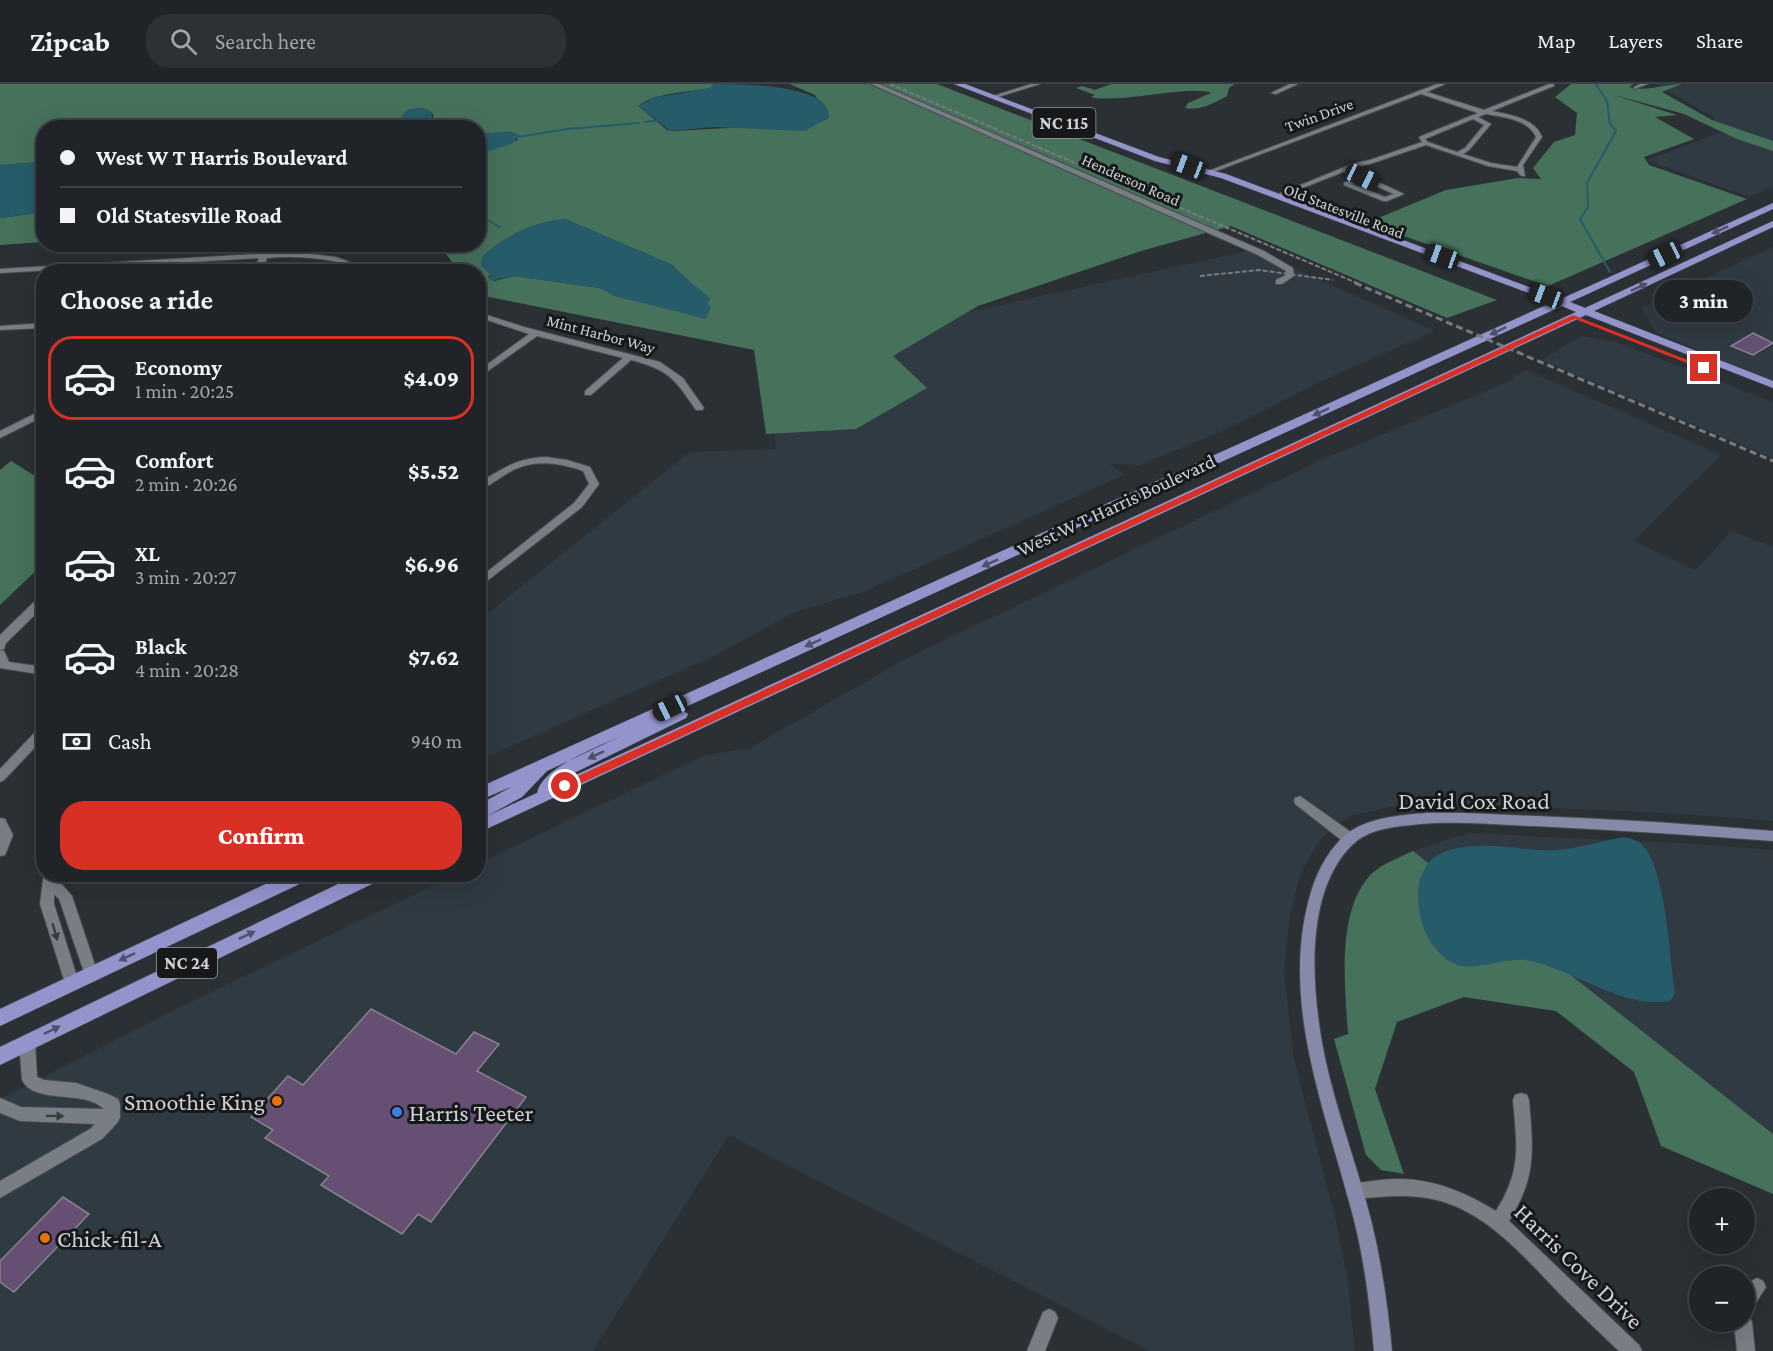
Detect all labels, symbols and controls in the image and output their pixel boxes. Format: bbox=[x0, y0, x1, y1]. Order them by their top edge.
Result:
search box bbox=[146, 14, 566, 68]
icon: search bbox=[167, 25, 200, 58]
text: Zipcab bbox=[30, 26, 110, 57]
text: Search here bbox=[215, 29, 316, 54]
text: Map bbox=[1537, 29, 1576, 53]
text: Layers bbox=[1609, 29, 1663, 53]
text: Share bbox=[1696, 29, 1743, 53]
street label: Twin Drive bbox=[1283, 95, 1355, 135]
road number: NC 115 bbox=[1032, 108, 1096, 138]
text: West W T Harris Boulevard bbox=[96, 145, 348, 170]
street label: Henderson Road bbox=[1079, 151, 1183, 209]
car bbox=[1168, 151, 1208, 181]
car bbox=[1342, 161, 1382, 193]
street label: Old Statesville Road bbox=[1282, 180, 1407, 242]
text: Old Statesville Road bbox=[96, 203, 282, 228]
one-way arrow bbox=[1711, 226, 1728, 235]
car bbox=[1645, 239, 1685, 271]
car bbox=[1422, 241, 1462, 271]
car bbox=[1526, 281, 1566, 311]
callout: 3 min bbox=[1654, 281, 1754, 323]
one-way arrow bbox=[1631, 282, 1648, 291]
text: Choose a ride bbox=[60, 285, 213, 315]
text: 3 min bbox=[1679, 290, 1728, 312]
street label: Mint Harbor Way bbox=[545, 311, 658, 358]
one-way arrow bbox=[1489, 327, 1507, 336]
icon: car bbox=[63, 351, 117, 405]
route end bbox=[1690, 354, 1717, 381]
text: Economy bbox=[135, 355, 222, 380]
text: $4.09 bbox=[404, 366, 459, 391]
text: 1 min · 20:25 bbox=[135, 380, 234, 402]
one-way arrow bbox=[1312, 408, 1329, 417]
icon: car bbox=[63, 444, 117, 498]
text: Comfort bbox=[135, 448, 213, 473]
street label: West W T Harris Boulevard bbox=[1014, 449, 1219, 561]
text: $5.52 bbox=[408, 459, 459, 484]
text: 2 min · 20:26 bbox=[135, 473, 238, 495]
icon: car bbox=[63, 537, 117, 591]
text: XL bbox=[135, 541, 160, 566]
text: $6.96 bbox=[405, 552, 459, 577]
one-way arrow bbox=[982, 558, 999, 567]
text: 3 min · 20:27 bbox=[135, 566, 236, 588]
icon: car bbox=[63, 630, 117, 684]
text: Black bbox=[135, 634, 187, 659]
one-way arrow bbox=[803, 638, 821, 648]
text: $7.62 bbox=[408, 645, 459, 670]
text: 4 min · 20:28 bbox=[135, 659, 239, 681]
car bbox=[650, 692, 690, 724]
icon: cash bbox=[60, 725, 93, 758]
text: Cash bbox=[108, 729, 152, 754]
text: 940 m bbox=[411, 730, 462, 752]
one-way arrow bbox=[588, 751, 605, 760]
route start bbox=[551, 772, 578, 799]
street label: David Cox Road bbox=[1398, 787, 1550, 814]
button: Confirm bbox=[60, 801, 462, 870]
one-way arrow bbox=[51, 923, 60, 941]
one-way arrow bbox=[238, 931, 255, 940]
road number: NC 24 bbox=[157, 948, 217, 978]
one-way arrow bbox=[119, 952, 136, 961]
one-way arrow bbox=[44, 1025, 61, 1035]
place label: Smoothie King bbox=[124, 1088, 265, 1115]
marker: Smoothie King bbox=[270, 1094, 284, 1108]
place label: Harris Teeter bbox=[409, 1099, 534, 1126]
marker: Harris Teeter bbox=[390, 1105, 404, 1119]
one-way arrow bbox=[46, 1111, 65, 1120]
map controls bbox=[1689, 1188, 1755, 1332]
button: + bbox=[1689, 1188, 1755, 1254]
street label: Harris Cove Drive bbox=[1509, 1198, 1649, 1334]
place label: Chick-fil-A bbox=[57, 1225, 162, 1252]
marker: Chick-fil-A bbox=[38, 1231, 52, 1245]
button: − bbox=[1689, 1266, 1755, 1332]

